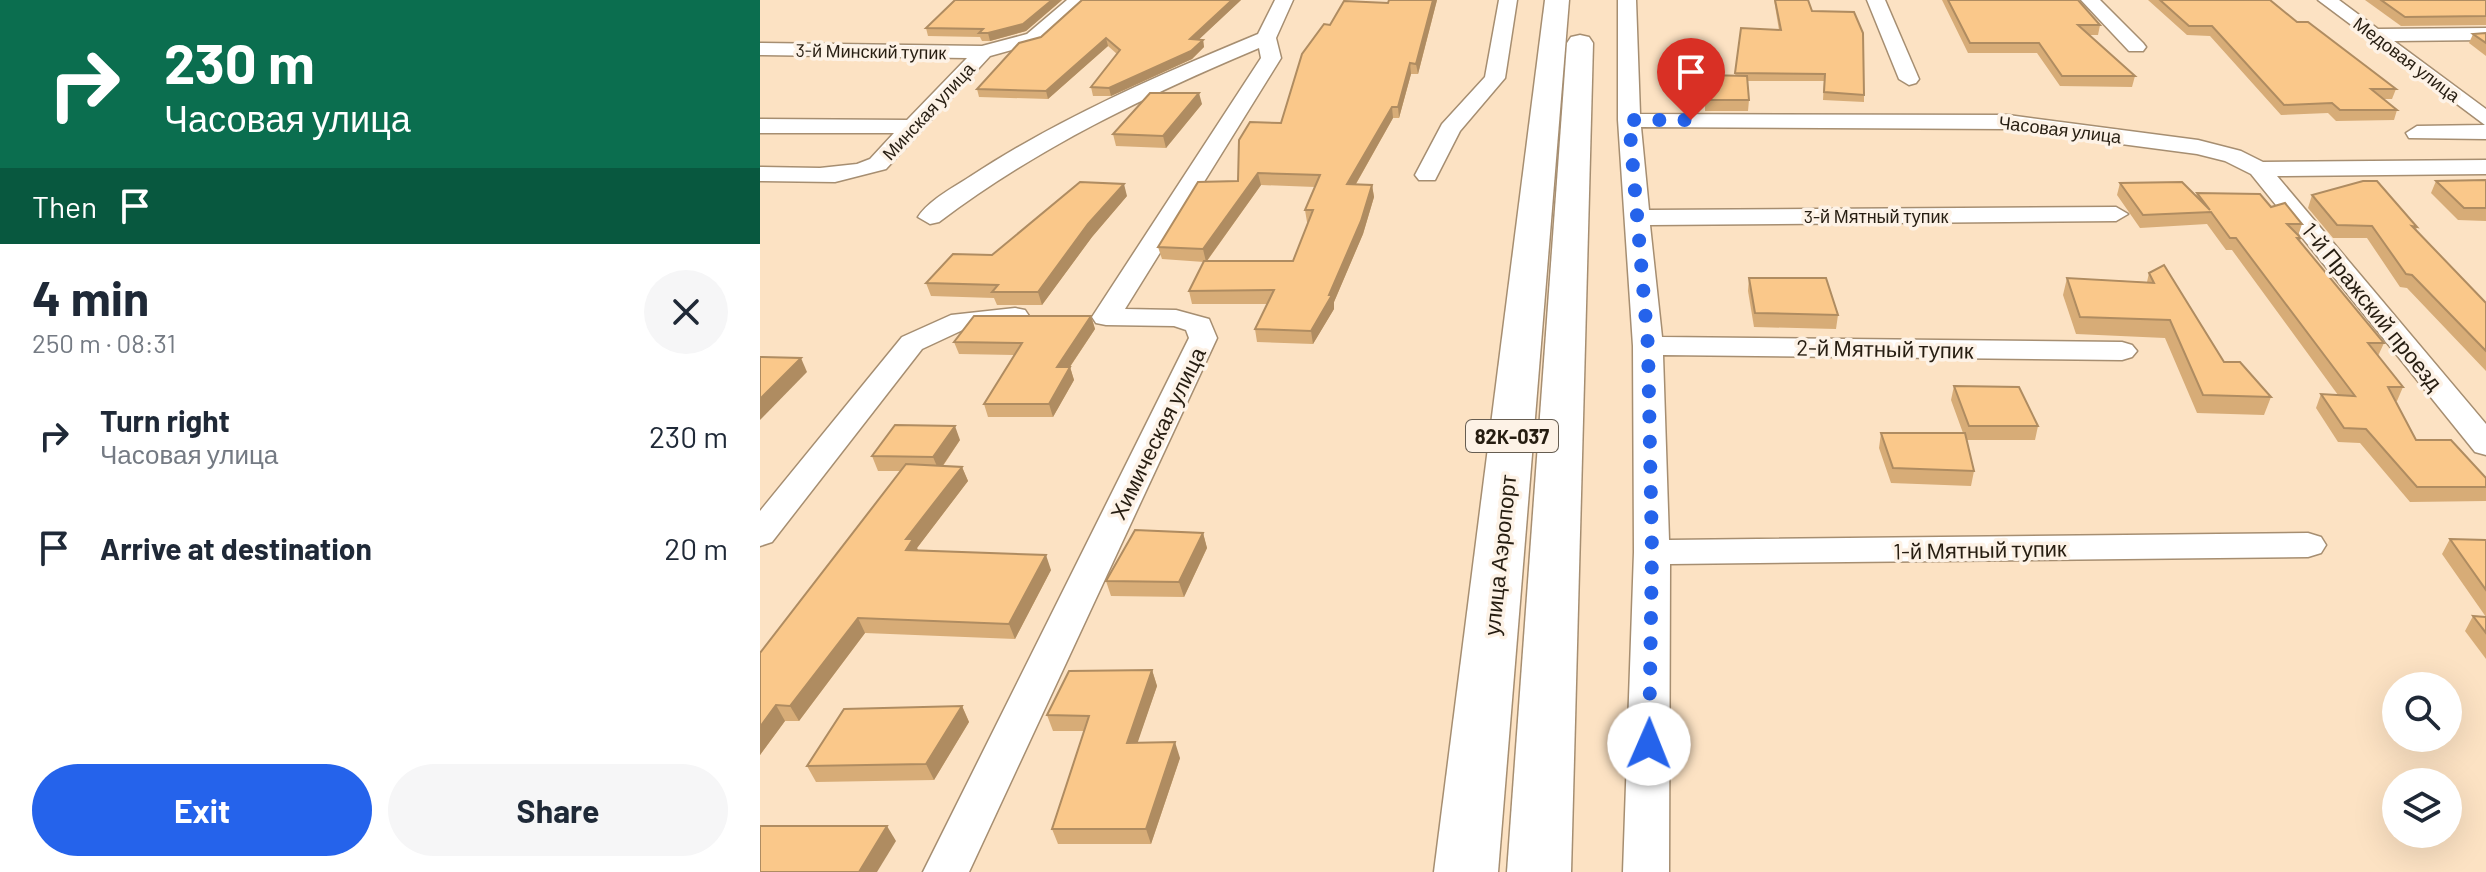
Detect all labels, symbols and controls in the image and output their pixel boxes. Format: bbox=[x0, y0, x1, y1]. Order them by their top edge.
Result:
street label: Медовая улица bbox=[2349, 12, 2465, 107]
text: 230 m bbox=[164, 28, 315, 95]
icon: right bbox=[32, 32, 136, 136]
pin bbox=[1657, 38, 1725, 120]
street label: 3-й Минский тупик bbox=[795, 39, 947, 63]
icon: arrive bbox=[1669, 50, 1713, 94]
street label: Минская улица bbox=[877, 57, 979, 164]
text: Часовая улица bbox=[164, 96, 411, 139]
street label: Часовая улица bbox=[1997, 111, 2124, 148]
icon: arrive bbox=[113, 184, 157, 228]
text: Then bbox=[32, 188, 97, 224]
street label: 3-й Мятный тупик bbox=[1804, 205, 1948, 227]
street label: 1-й Пражский проезд bbox=[2297, 217, 2449, 396]
text: 4 min bbox=[32, 268, 149, 326]
button: close bbox=[644, 270, 728, 354]
text: 250 m · 08:31 bbox=[32, 327, 176, 358]
street label: 2-й Мятный тупик bbox=[1796, 333, 1974, 364]
street label: Химическая улица bbox=[1104, 342, 1211, 524]
text: Turn right bbox=[100, 402, 230, 438]
icon: right bbox=[32, 414, 76, 458]
text: 230 m bbox=[649, 418, 728, 454]
road number: 82К-037 bbox=[1466, 420, 1558, 452]
text: Часовая улица bbox=[100, 438, 278, 469]
street label: улица Аэропорт bbox=[1478, 473, 1521, 637]
icon: arrive bbox=[32, 526, 76, 570]
text: Arrive at destination bbox=[100, 530, 372, 566]
text: 20 m bbox=[664, 530, 728, 566]
street label: 1-й Мятный тупик bbox=[1893, 534, 2067, 565]
map controls bbox=[2382, 672, 2462, 848]
button: search bbox=[2382, 672, 2462, 752]
position arrow bbox=[1607, 702, 1691, 786]
button: Exit bbox=[32, 764, 372, 856]
button: Share bbox=[388, 764, 728, 856]
button: layers bbox=[2382, 768, 2462, 848]

